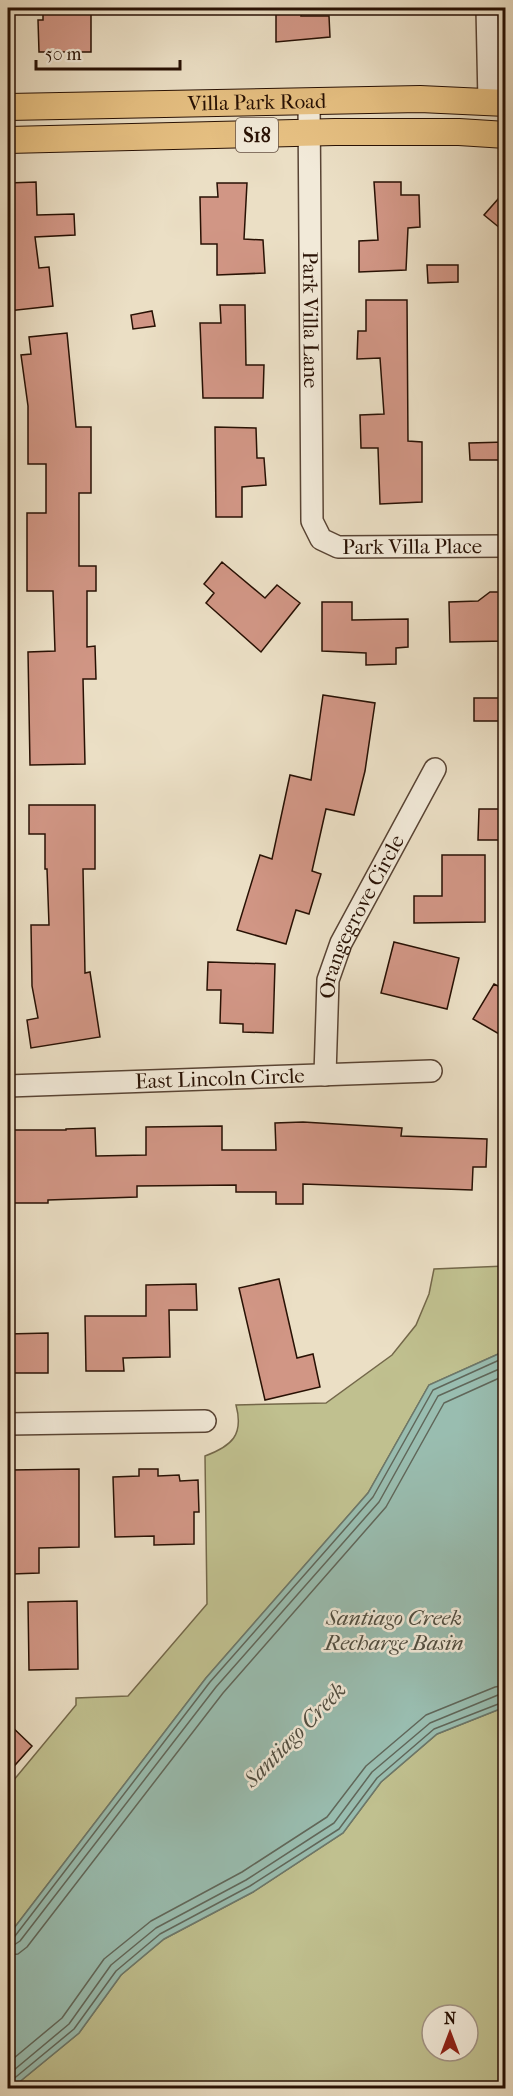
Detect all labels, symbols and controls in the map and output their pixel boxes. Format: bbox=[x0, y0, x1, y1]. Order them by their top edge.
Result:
scale bar bbox=[36, 33, 180, 71]
text: 50 m bbox=[45, 44, 82, 65]
street label: Villa Park Road bbox=[186, 89, 327, 116]
road number: S18 bbox=[236, 118, 278, 152]
street label: Park Villa Lane bbox=[298, 251, 323, 389]
street label: Park Villa Place bbox=[342, 534, 482, 559]
street label: Orangegrove Circle bbox=[315, 831, 409, 999]
street label: East Lincoln Circle bbox=[135, 1063, 305, 1093]
water label: Santiago Creek Recharge Basin bbox=[322, 1605, 464, 1656]
water label: Santiago Creek bbox=[238, 1677, 352, 1794]
north arrow bbox=[420, 2003, 480, 2063]
text: N bbox=[444, 2009, 457, 2028]

